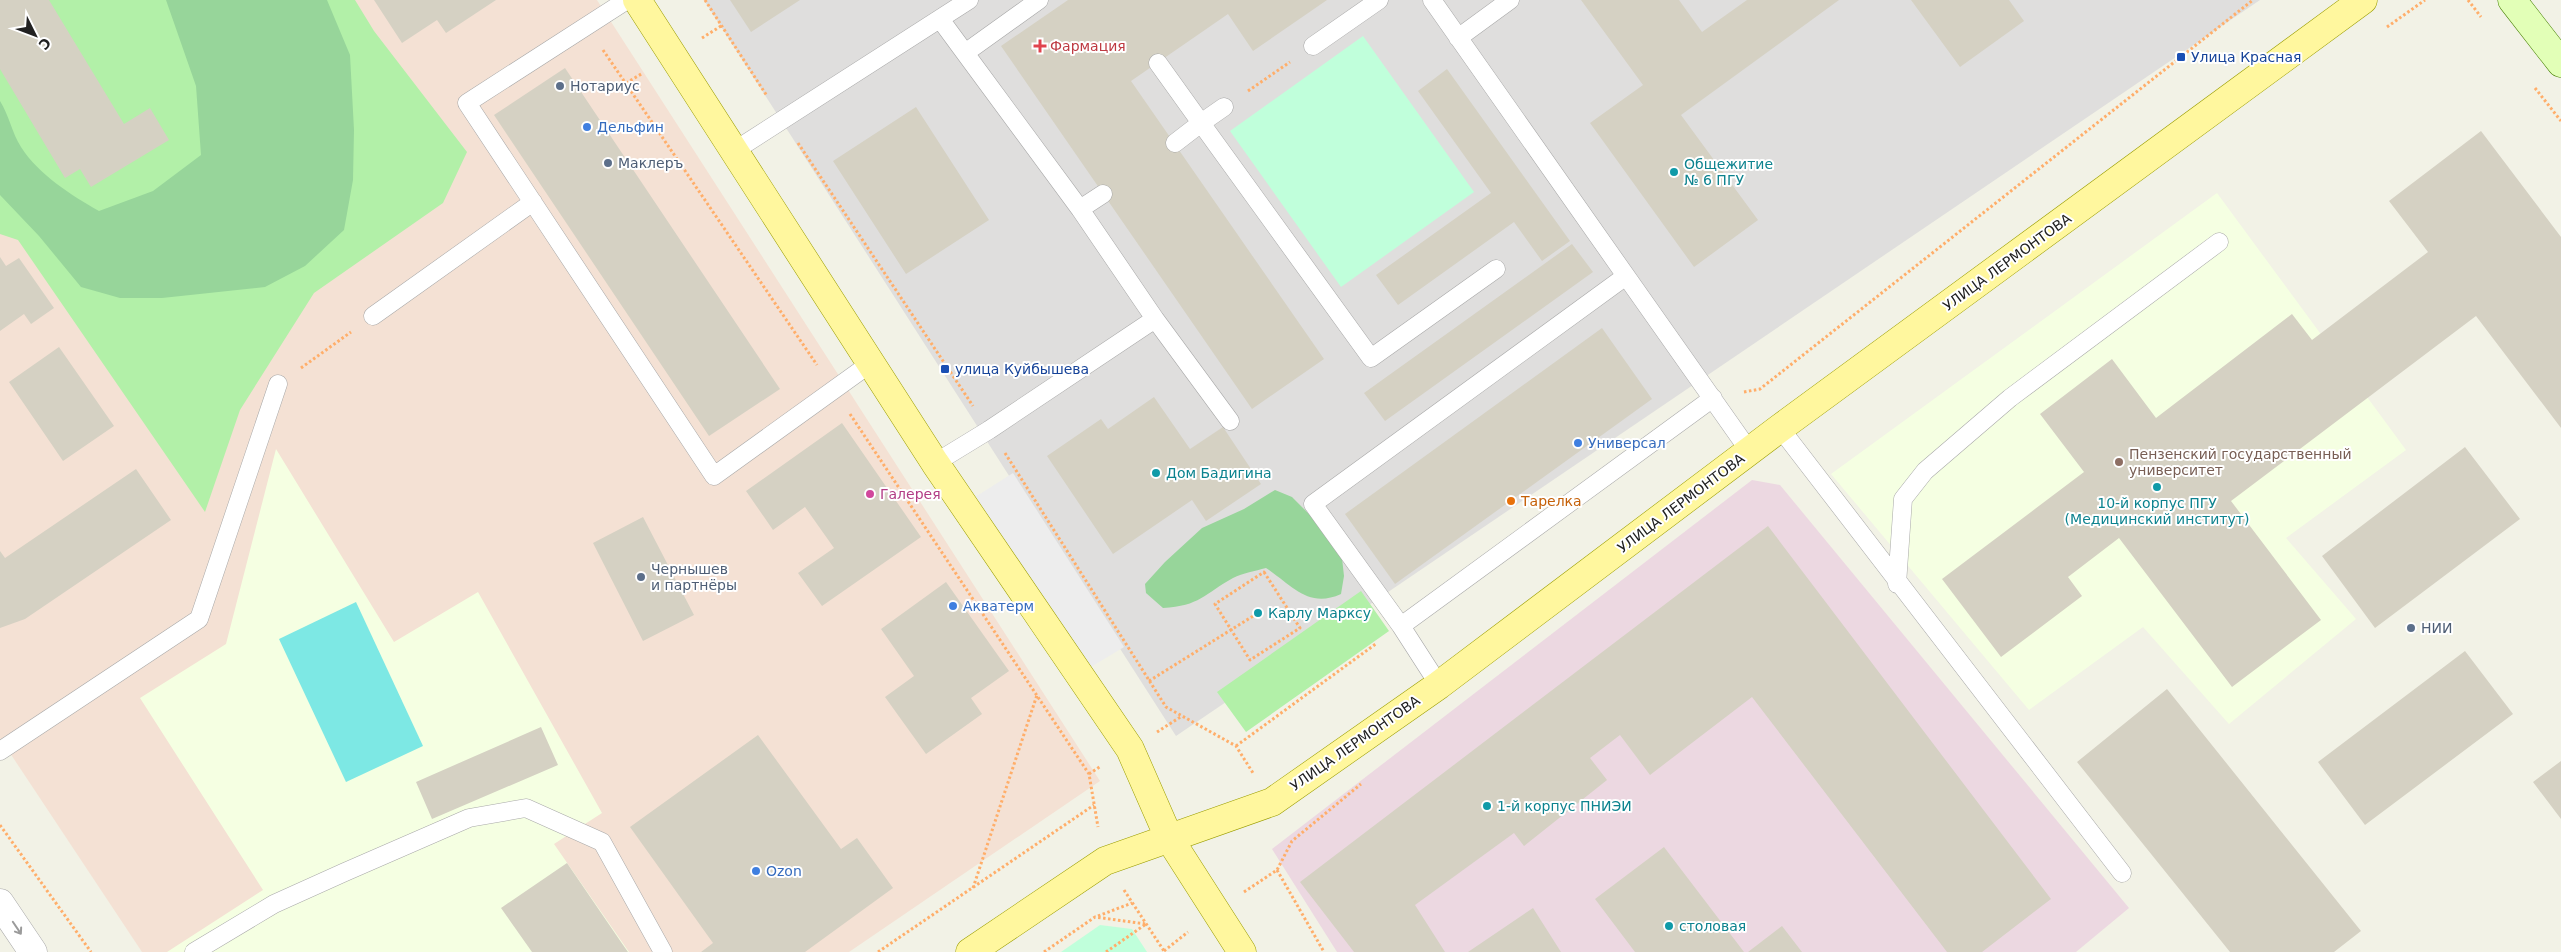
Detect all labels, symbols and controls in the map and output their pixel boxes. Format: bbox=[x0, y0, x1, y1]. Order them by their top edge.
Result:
north arrow bbox=[10, 10, 60, 60]
text: С bbox=[35, 35, 54, 53]
place label: Фармация bbox=[1050, 38, 1126, 54]
marker: Фармация bbox=[1034, 40, 1046, 52]
place label: Улица Красная bbox=[2191, 49, 2301, 65]
marker: Улица Красная bbox=[2175, 51, 2187, 63]
place label: Нотариус bbox=[570, 78, 640, 94]
marker: Нотариус bbox=[554, 80, 566, 92]
place label: Дельфин bbox=[597, 119, 664, 135]
marker: Дельфин bbox=[581, 121, 593, 133]
place label: Маклеръ bbox=[618, 155, 684, 171]
place label: Общежитие № 6 ПГУ bbox=[1684, 156, 1773, 188]
marker: Маклеръ bbox=[602, 157, 614, 169]
marker: Общежитие № 6 ПГУ bbox=[1668, 166, 1680, 178]
street label: УЛИЦА ЛЕРМОНТОВА bbox=[1940, 210, 2075, 314]
place label: улица Куйбышева bbox=[955, 361, 1089, 377]
marker: улица Куйбышева bbox=[939, 363, 951, 375]
place label: Универсал bbox=[1588, 435, 1666, 451]
marker: Универсал bbox=[1572, 437, 1584, 449]
place label: Пензенский государственный университет bbox=[2129, 446, 2352, 478]
street label: УЛИЦА ЛЕРМОНТОВА bbox=[1614, 450, 1748, 556]
marker: Пензенский государственный университет bbox=[2113, 456, 2125, 468]
place label: Дом Бадигина bbox=[1166, 465, 1272, 481]
marker: Дом Бадигина bbox=[1150, 467, 1162, 479]
marker: 10-й корпус ПГУ (Медицинский институт) bbox=[2151, 481, 2163, 493]
place label: Галерея bbox=[880, 486, 941, 502]
marker: Галерея bbox=[864, 488, 876, 500]
place label: Тарелка bbox=[1520, 493, 1582, 509]
marker: Тарелка bbox=[1505, 495, 1517, 507]
place label: 10-й корпус ПГУ (Медицинский институт) bbox=[2065, 495, 2249, 527]
place label: Чернышев и партнёры bbox=[651, 561, 737, 593]
marker: Чернышев и партнёры bbox=[635, 571, 647, 583]
place label: Акватерм bbox=[963, 598, 1034, 614]
marker: Акватерм bbox=[947, 600, 959, 612]
place label: Карлу Марксу bbox=[1268, 605, 1371, 621]
marker: Карлу Марксу bbox=[1252, 607, 1264, 619]
place label: НИИ bbox=[2421, 620, 2452, 636]
marker: НИИ bbox=[2405, 622, 2417, 634]
street label: УЛИЦА ЛЕРМОНТОВА bbox=[1287, 692, 1423, 794]
place label: 1-й корпус ПНИЭИ bbox=[1497, 798, 1632, 814]
marker: 1-й корпус ПНИЭИ bbox=[1481, 800, 1493, 812]
place label: Ozon bbox=[766, 863, 802, 879]
marker: Ozon bbox=[750, 865, 762, 877]
place label: столовая bbox=[1679, 918, 1746, 934]
one-way arrow bbox=[12, 920, 22, 934]
marker: столовая bbox=[1663, 920, 1675, 932]

